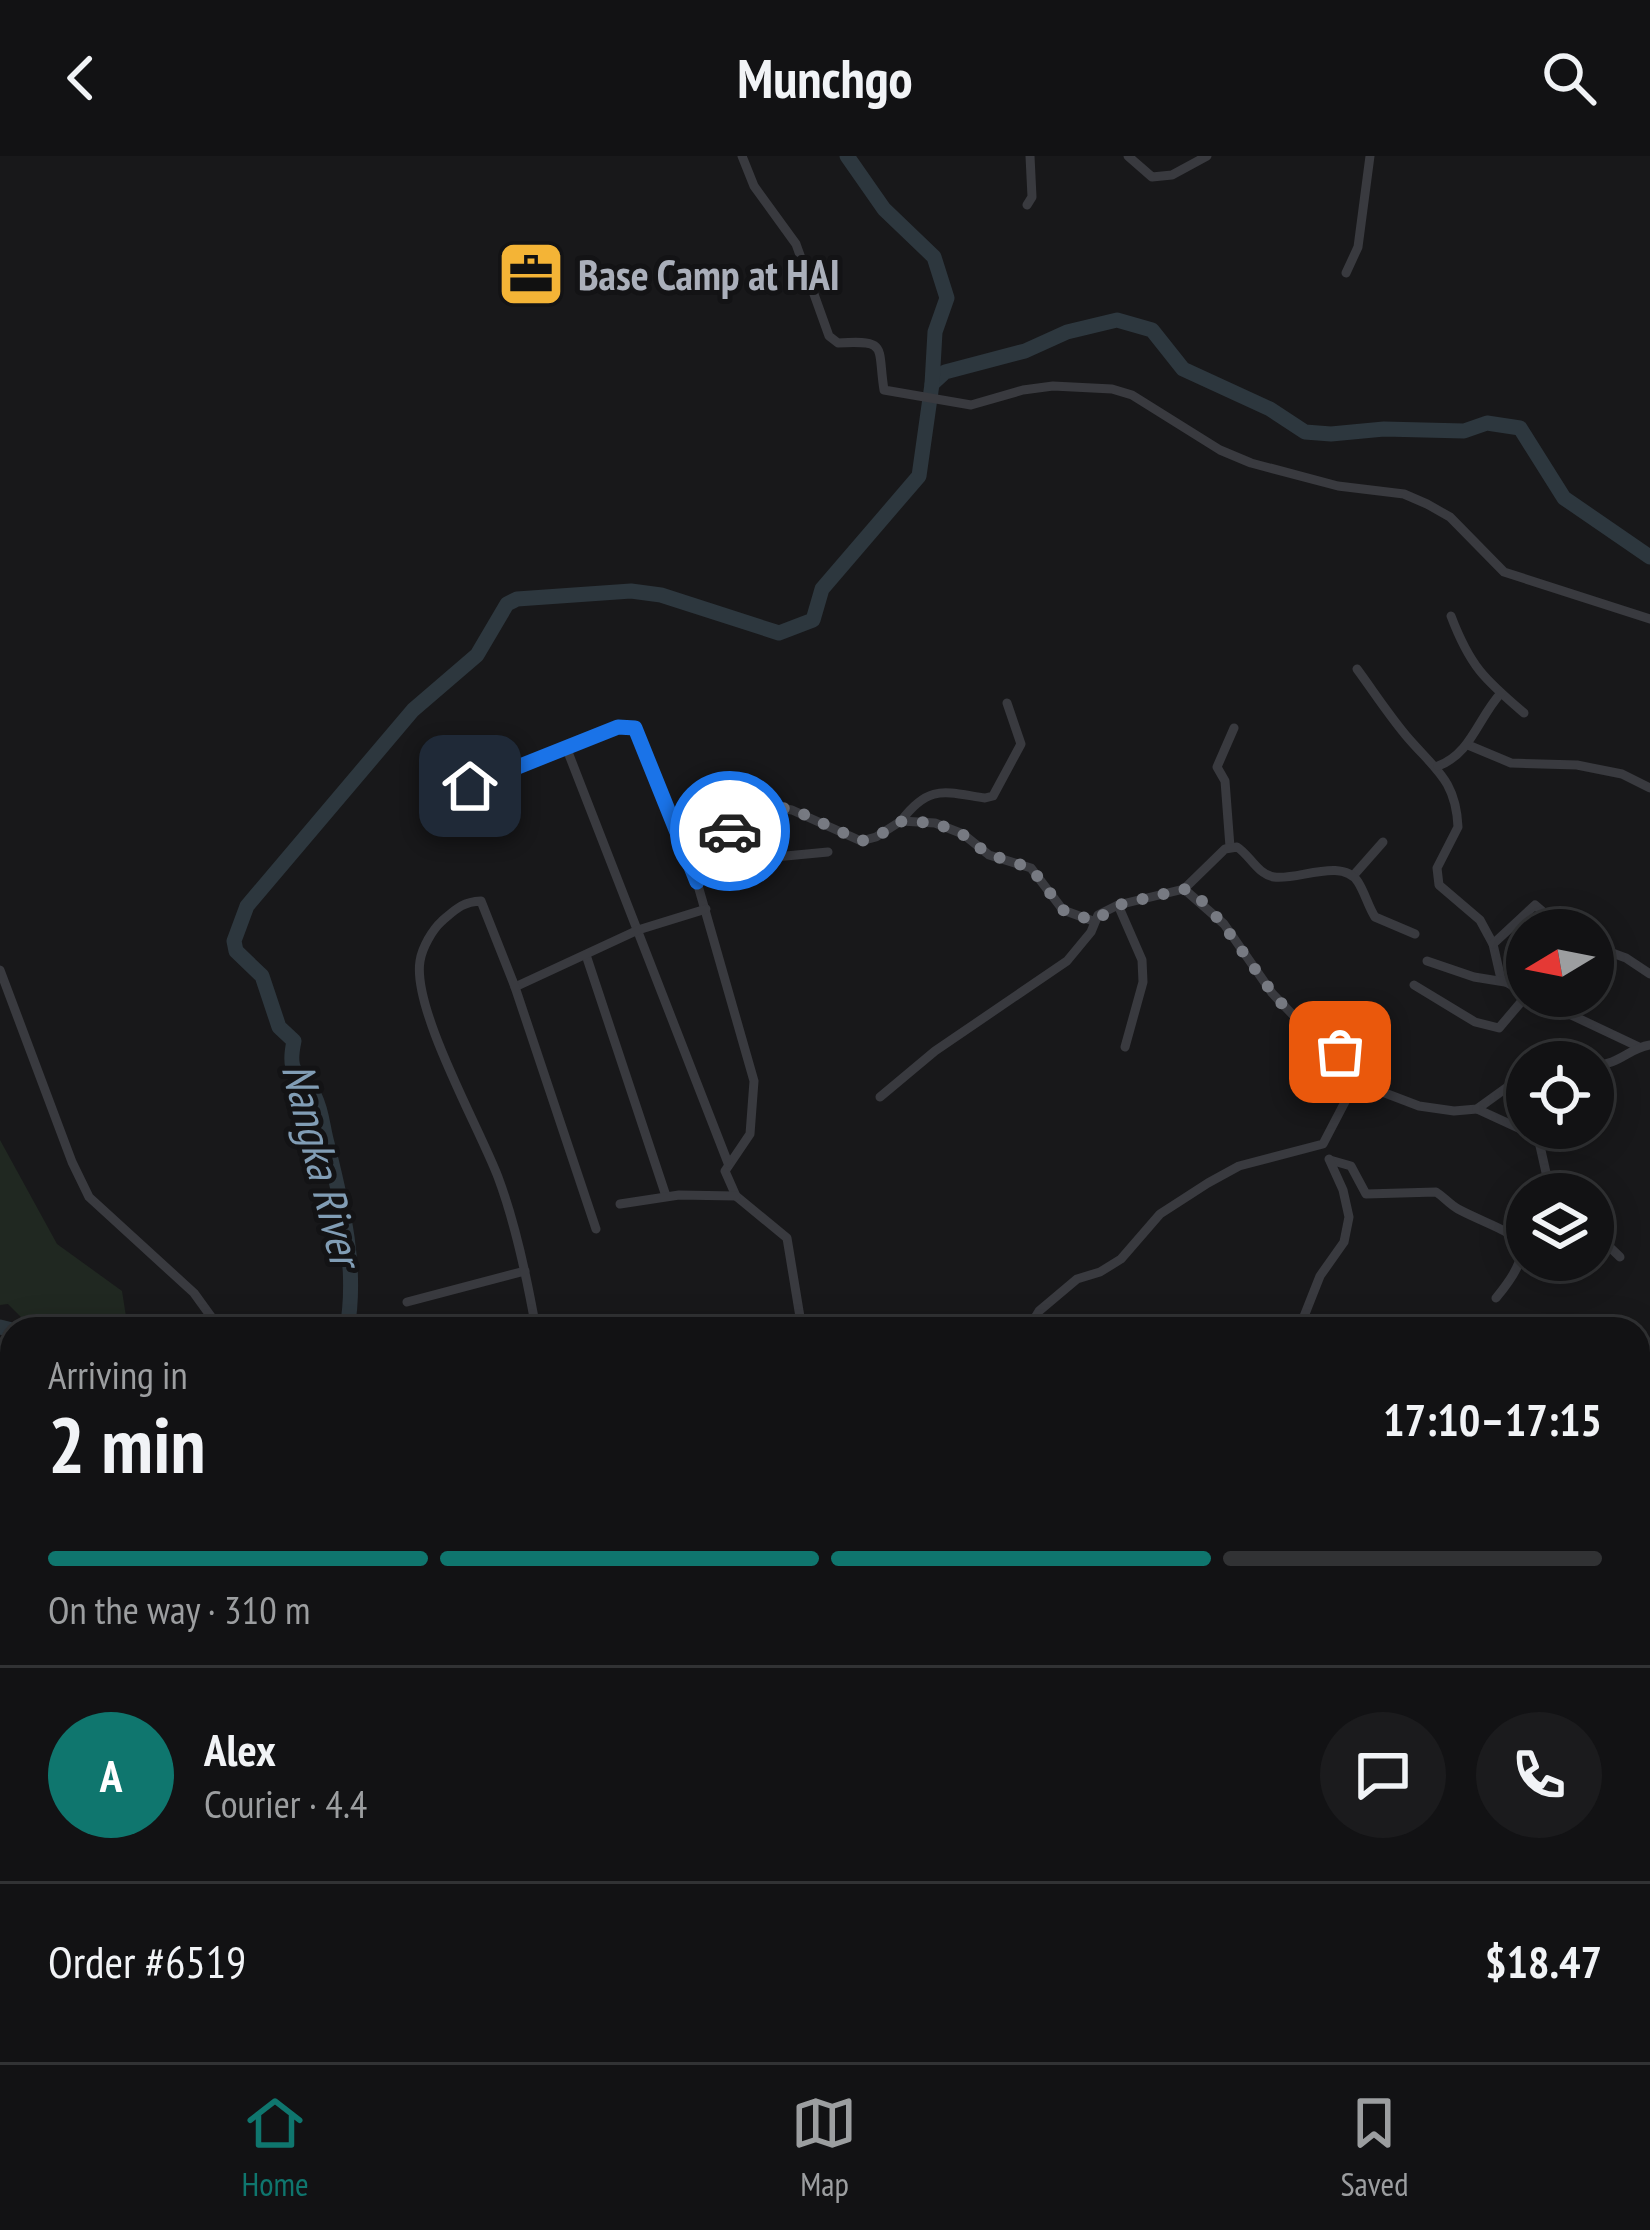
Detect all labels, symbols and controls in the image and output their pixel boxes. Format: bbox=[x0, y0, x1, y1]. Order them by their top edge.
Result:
text: Munchgo bbox=[737, 43, 913, 113]
icon: back bbox=[48, 45, 114, 111]
icon: search bbox=[1536, 45, 1602, 111]
office icon: Base Camp at HAI bbox=[496, 239, 566, 309]
place label: Base Camp at HAI bbox=[578, 247, 840, 302]
pin bbox=[419, 735, 521, 837]
icon: home bbox=[437, 753, 503, 819]
courier bbox=[670, 771, 790, 891]
icon: car bbox=[697, 798, 763, 864]
north arrow bbox=[1506, 909, 1614, 1017]
map controls bbox=[1506, 909, 1614, 1281]
pin bbox=[1289, 1001, 1391, 1103]
icon: bag bbox=[1307, 1019, 1373, 1085]
button: locate bbox=[1506, 1041, 1614, 1149]
water label: Nangka River bbox=[270, 1057, 377, 1277]
button: layers bbox=[1506, 1173, 1614, 1281]
text: Arriving in bbox=[48, 1349, 188, 1400]
text: 17:10–17:15 bbox=[1383, 1390, 1602, 1448]
text: 2 min bbox=[48, 1394, 206, 1495]
text: On the way · 310 m bbox=[48, 1584, 310, 1635]
button: chat bbox=[1320, 1712, 1446, 1838]
button: phone bbox=[1476, 1712, 1602, 1838]
text: Alex bbox=[204, 1720, 276, 1778]
text: A bbox=[100, 1746, 122, 1804]
text: Courier · 4.4 bbox=[204, 1778, 367, 1829]
text: Order #6519 bbox=[48, 1932, 246, 1990]
text: $18.47 bbox=[1485, 1932, 1602, 1990]
tab: Home bbox=[241, 2090, 309, 2205]
tab: Map bbox=[791, 2090, 857, 2205]
tab: Saved bbox=[1340, 2090, 1408, 2205]

